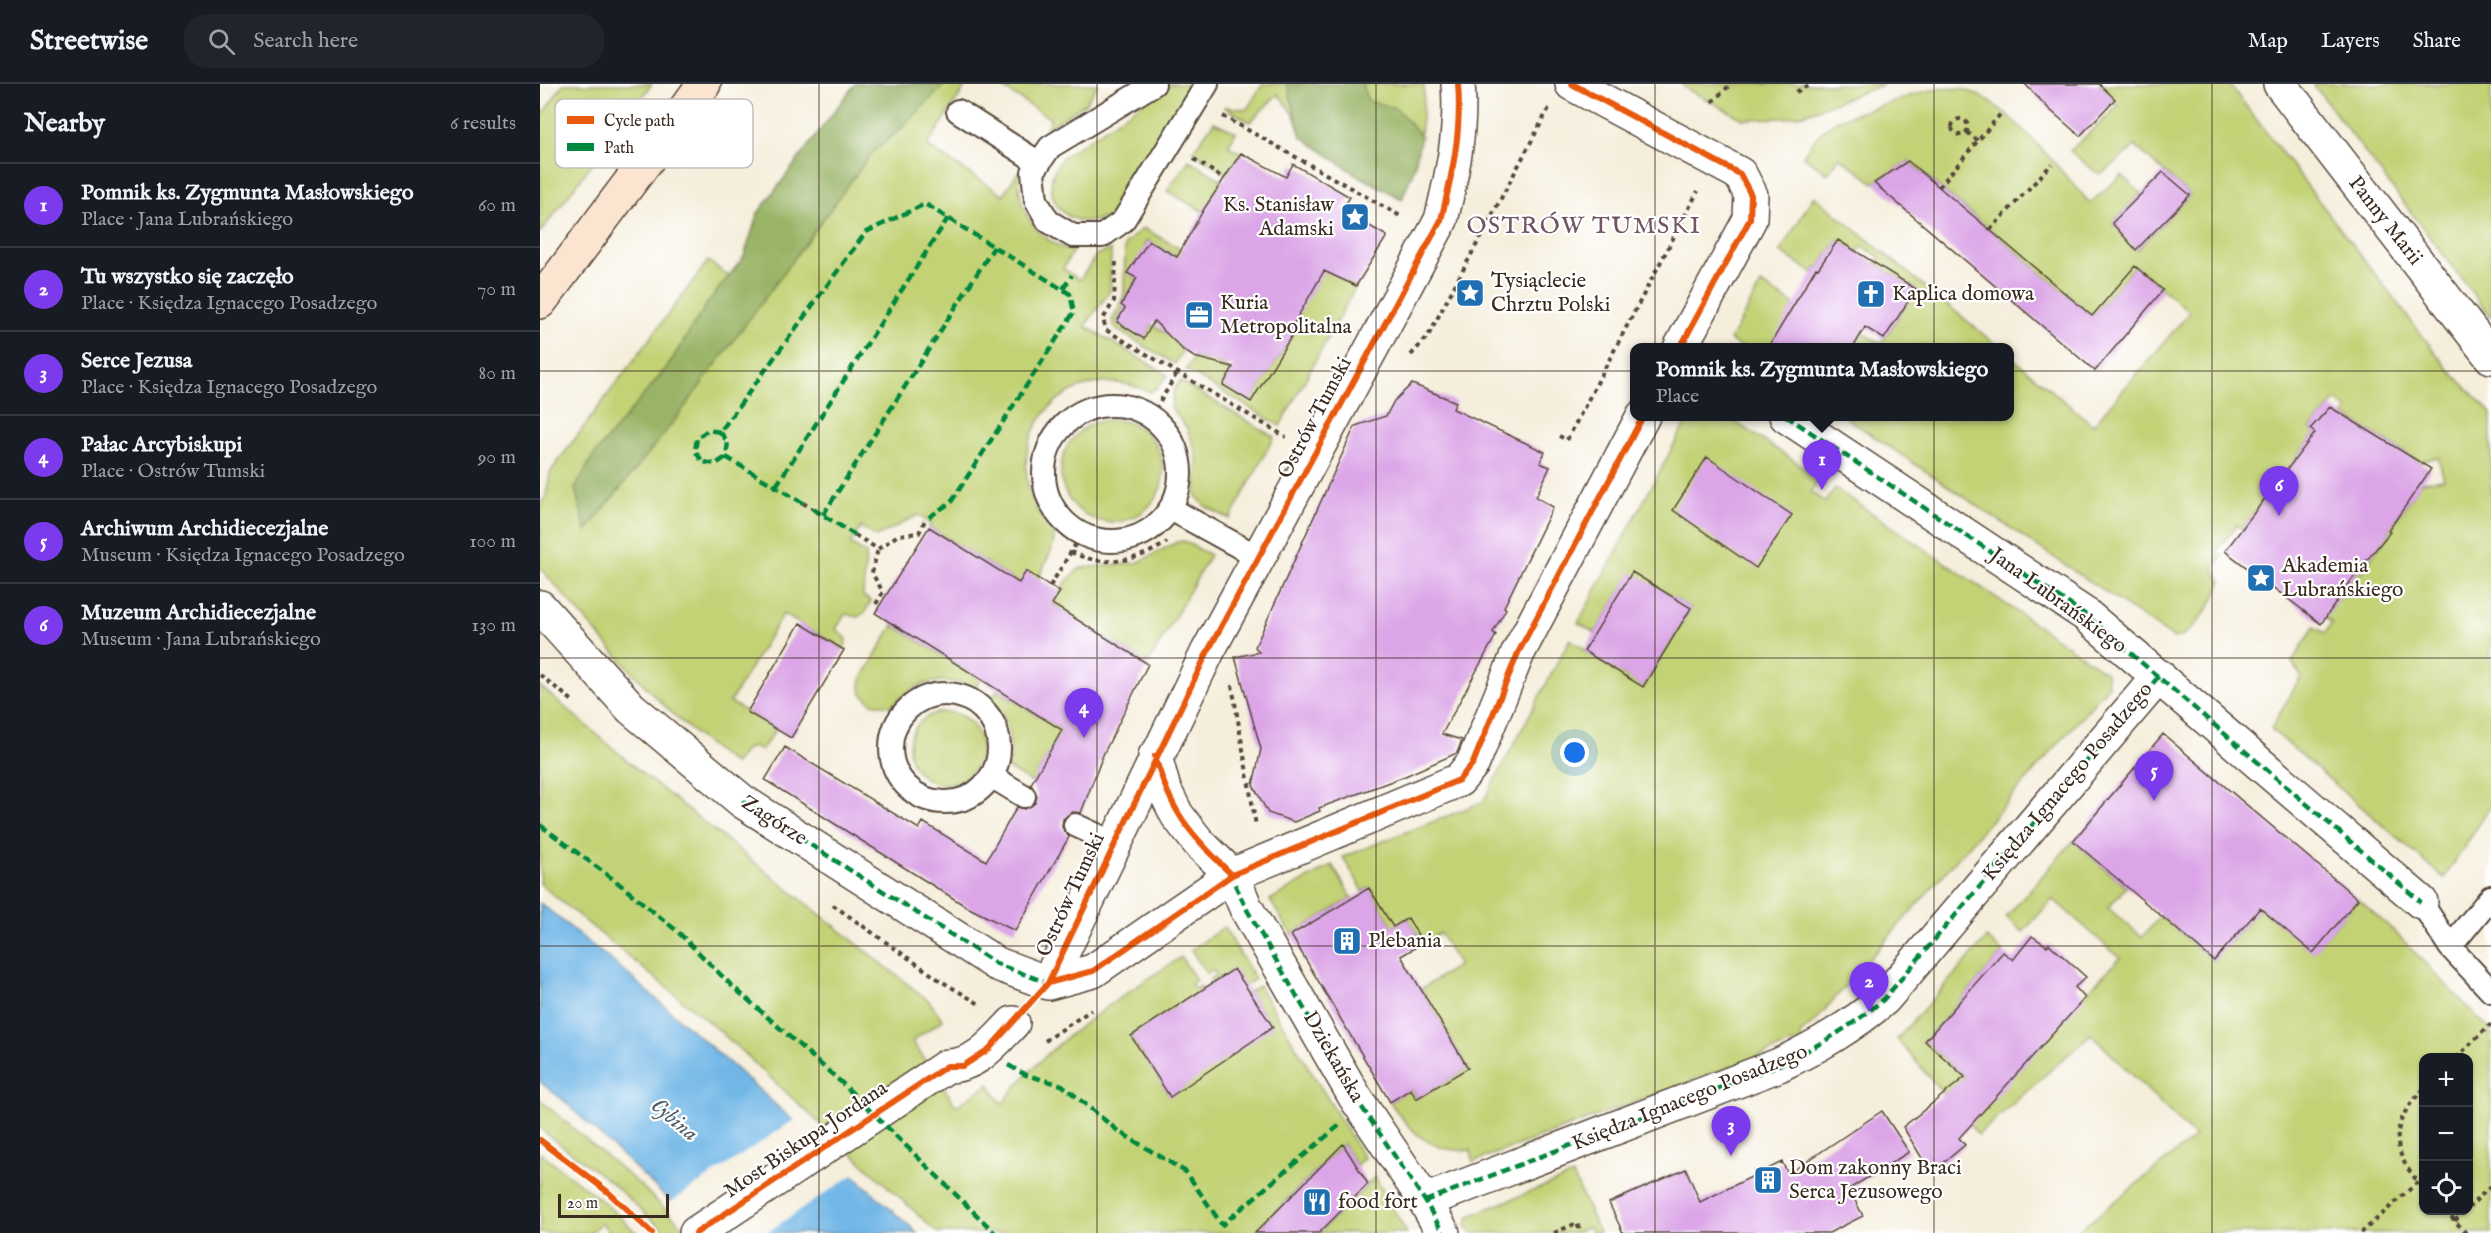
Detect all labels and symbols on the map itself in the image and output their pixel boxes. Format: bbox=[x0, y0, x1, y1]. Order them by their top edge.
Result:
legend bbox=[555, 99, 753, 168]
text: Cycle path bbox=[604, 112, 675, 132]
text: Path bbox=[604, 139, 635, 159]
street label: Panny Marii bbox=[2342, 171, 2428, 271]
place label: Ks. Stanisław Adamski bbox=[1223, 192, 1335, 243]
place icon: Ks. Stanisław Adamski bbox=[1339, 201, 1371, 233]
district label: OSTRÓW TUMSKI bbox=[1466, 211, 1702, 242]
place label: Tysiąclecie Chrztu Polski bbox=[1491, 268, 1610, 319]
place icon: Tysiąclecie Chrztu Polski bbox=[1454, 277, 1486, 309]
church icon: Kaplica domowa bbox=[1855, 278, 1887, 310]
place label: Kaplica domowa bbox=[1892, 281, 2035, 308]
place label: Kuria Metropolitalna bbox=[1220, 290, 1353, 341]
office icon: Kuria Metropolitalna bbox=[1183, 299, 1215, 331]
street label: Ostrów Tumski bbox=[1272, 353, 1358, 483]
pin: 1 bbox=[1802, 440, 1842, 490]
pin: 6 bbox=[2260, 466, 2298, 516]
street label: Jana Lubrańskiego bbox=[1982, 541, 2132, 660]
place label: Akademia Lubrańskiego bbox=[2281, 553, 2403, 604]
place icon: Akademia Lubrańskiego bbox=[2245, 562, 2277, 594]
street label: Księdza Ignacego Posadzego bbox=[1977, 677, 2159, 887]
pin: 4 bbox=[1064, 688, 1104, 738]
your location bbox=[1560, 738, 1589, 767]
pin: 5 bbox=[2134, 752, 2174, 801]
street label: Zagórze bbox=[736, 790, 812, 853]
street label: Ostrów Tumski bbox=[1030, 829, 1112, 961]
building icon: Plebania bbox=[1331, 925, 1363, 957]
place label: Plebania bbox=[1368, 928, 1443, 955]
pin: 2 bbox=[1850, 962, 1888, 1012]
street label: Dziekańska bbox=[1296, 1007, 1370, 1108]
street label: Księdza Ignacego Posadzego bbox=[1568, 1038, 1812, 1158]
street label: Most Biskupa Jordana bbox=[719, 1075, 894, 1205]
water label: Cybina bbox=[645, 1092, 704, 1148]
pin: 3 bbox=[1712, 1106, 1750, 1156]
place label: Dom zakonny Braci Serca Jezusowego bbox=[1789, 1155, 1962, 1206]
building icon: Dom zakonny Braci Serca Jezusowego bbox=[1752, 1164, 1784, 1196]
restaurant icon: food fort bbox=[1301, 1186, 1333, 1218]
place label: food fort bbox=[1338, 1189, 1418, 1216]
scale bar bbox=[558, 1191, 669, 1218]

